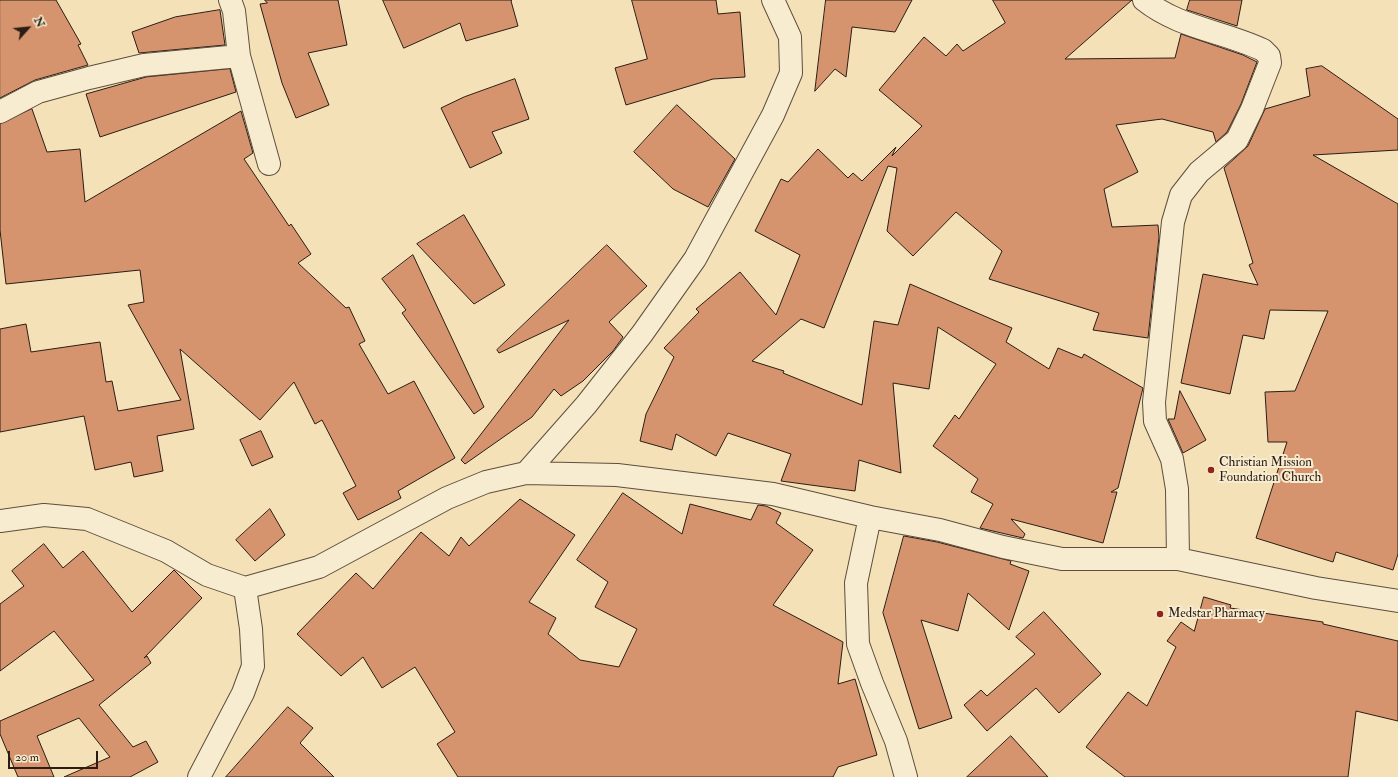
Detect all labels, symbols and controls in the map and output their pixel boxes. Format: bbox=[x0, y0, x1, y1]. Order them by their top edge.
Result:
north arrow bbox=[8, 8, 48, 48]
text: N bbox=[31, 15, 47, 30]
place label: Christian Mission Foundation Church bbox=[1219, 455, 1321, 486]
marker: Christian Mission Foundation Church bbox=[1206, 465, 1216, 475]
place label: Medstar Pharmacy bbox=[1168, 606, 1265, 622]
marker: Medstar Pharmacy bbox=[1155, 609, 1165, 619]
scale bar bbox=[10, 743, 100, 769]
text: 20 m bbox=[15, 750, 39, 765]

